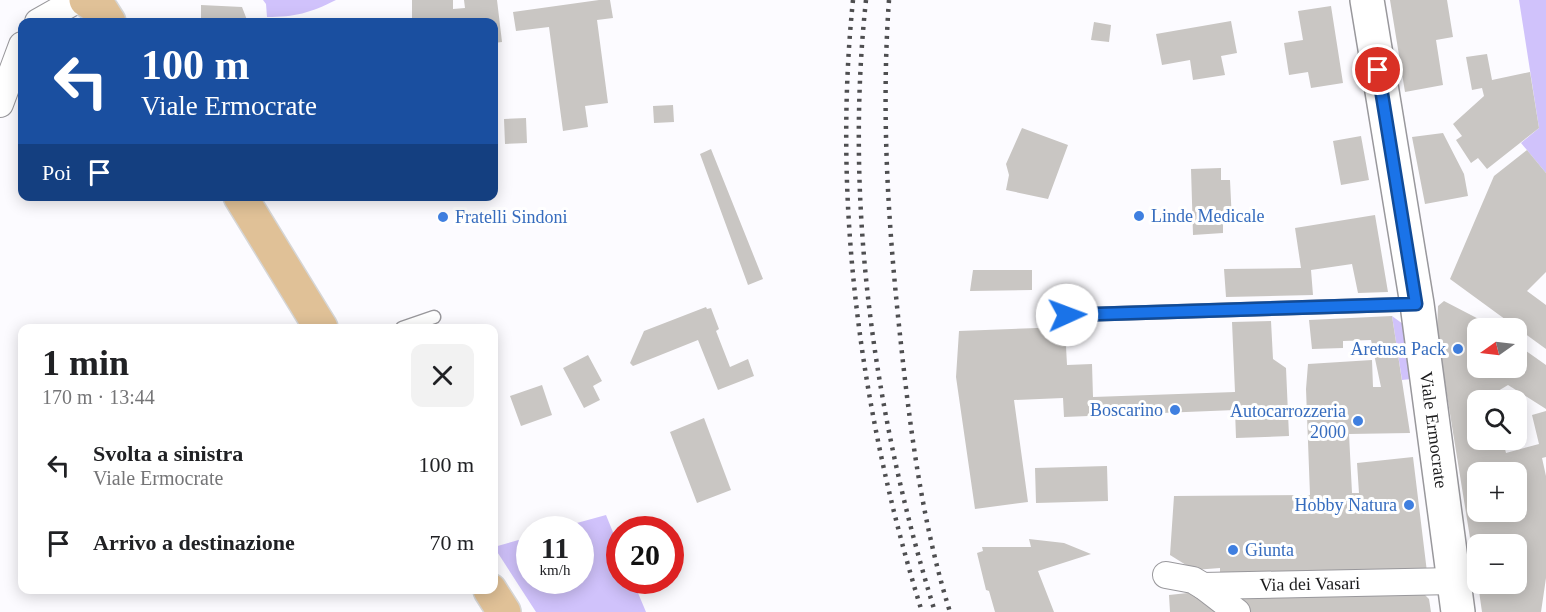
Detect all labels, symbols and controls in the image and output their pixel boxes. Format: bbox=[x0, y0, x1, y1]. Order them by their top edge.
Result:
icon: left bbox=[42, 42, 120, 120]
text: 100 m bbox=[141, 42, 250, 88]
pin bbox=[1352, 44, 1403, 95]
icon: arrive bbox=[1361, 53, 1394, 86]
text: Viale Ermocrate bbox=[141, 91, 317, 121]
icon: arrive bbox=[83, 156, 116, 189]
text: Poi bbox=[42, 160, 71, 185]
place label: Linde Medicale bbox=[1151, 206, 1264, 226]
place label: Fratelli Sindoni bbox=[455, 207, 568, 227]
marker: Linde Medicale bbox=[1132, 209, 1146, 223]
marker: Fratelli Sindoni bbox=[436, 210, 450, 224]
position arrow bbox=[1035, 283, 1099, 347]
north arrow bbox=[1467, 318, 1527, 378]
map controls bbox=[1467, 318, 1527, 594]
place label: Aretusa Pack bbox=[1351, 339, 1446, 359]
marker: Aretusa Pack bbox=[1451, 342, 1465, 356]
text: 1 min bbox=[42, 343, 129, 383]
button: close bbox=[411, 344, 474, 407]
street label: Viale Ermocrate bbox=[1416, 370, 1451, 489]
text: 170 m · 13:44 bbox=[42, 386, 155, 408]
button: search bbox=[1467, 390, 1527, 450]
place label: Boscarino bbox=[1090, 400, 1163, 420]
place label: Autocarrozzeria 2000 bbox=[1230, 401, 1346, 442]
marker: Boscarino bbox=[1168, 403, 1182, 417]
marker: Autocarrozzeria 2000 bbox=[1351, 414, 1365, 428]
text: Svolta a sinistra bbox=[93, 441, 243, 466]
icon: left bbox=[42, 449, 75, 482]
text: 100 m bbox=[418, 452, 474, 477]
button: + bbox=[1467, 462, 1527, 522]
text: Viale Ermocrate bbox=[93, 467, 223, 489]
place label: Hobby Natura bbox=[1295, 495, 1397, 515]
marker: Hobby Natura bbox=[1402, 498, 1416, 512]
speed limit sign: 20 bbox=[606, 516, 684, 594]
icon: arrive bbox=[42, 527, 75, 560]
text: Arrivo a destinazione bbox=[93, 530, 295, 555]
text: 70 m bbox=[429, 530, 474, 555]
text: 11 bbox=[541, 531, 569, 564]
button: − bbox=[1467, 534, 1527, 594]
place label: Giunta bbox=[1245, 540, 1294, 560]
marker: Giunta bbox=[1226, 543, 1240, 557]
text: km/h bbox=[540, 562, 570, 578]
street label: Via dei Vasari bbox=[1259, 573, 1360, 595]

